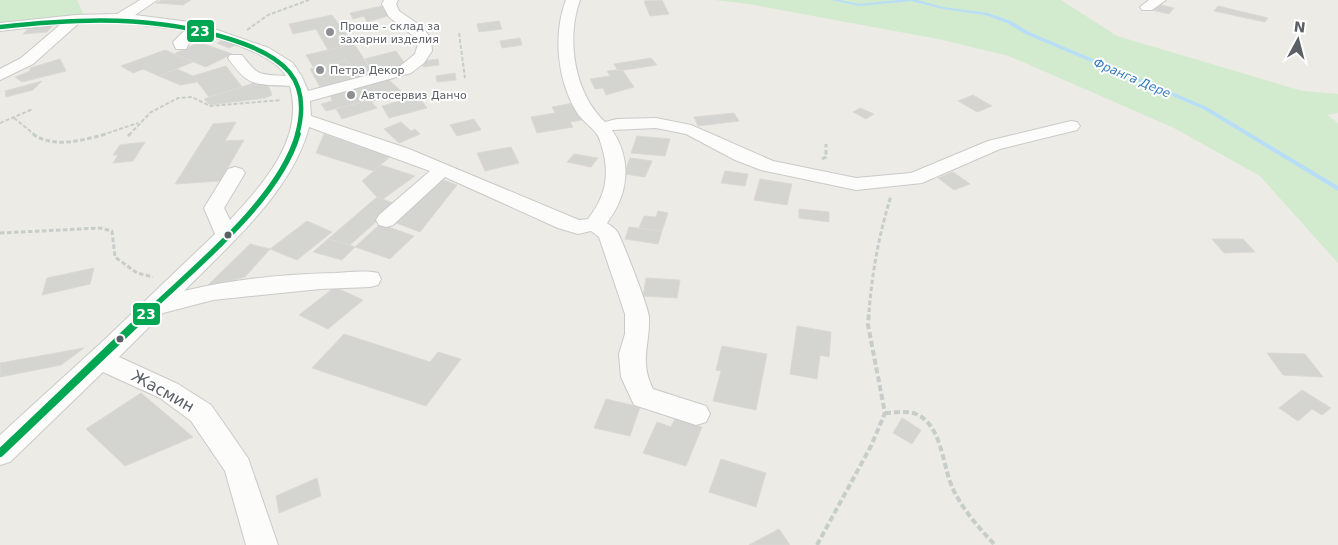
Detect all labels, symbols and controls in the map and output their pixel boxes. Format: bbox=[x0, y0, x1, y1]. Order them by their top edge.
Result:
north arrow bbox=[1273, 15, 1323, 65]
text: N bbox=[1293, 18, 1306, 36]
line badge: 23 bbox=[186, 19, 215, 43]
place label: Проше - склад за захарни изделия bbox=[340, 20, 440, 46]
text: 23 bbox=[190, 23, 210, 39]
marker: Проше - склад за захарни изделия bbox=[324, 26, 336, 38]
water label: Франга Дере bbox=[1091, 55, 1173, 101]
marker: Петра Декор bbox=[314, 64, 326, 76]
place label: Петра Декор bbox=[330, 64, 404, 77]
marker: Автосервиз Данчо bbox=[345, 89, 357, 101]
place label: Автосервиз Данчо bbox=[361, 89, 467, 102]
unlabelled marker bbox=[223, 230, 233, 240]
line badge: 23 bbox=[132, 302, 161, 326]
text: 23 bbox=[136, 306, 156, 322]
unlabelled marker bbox=[115, 334, 125, 344]
street label: Жасмин bbox=[128, 366, 198, 416]

